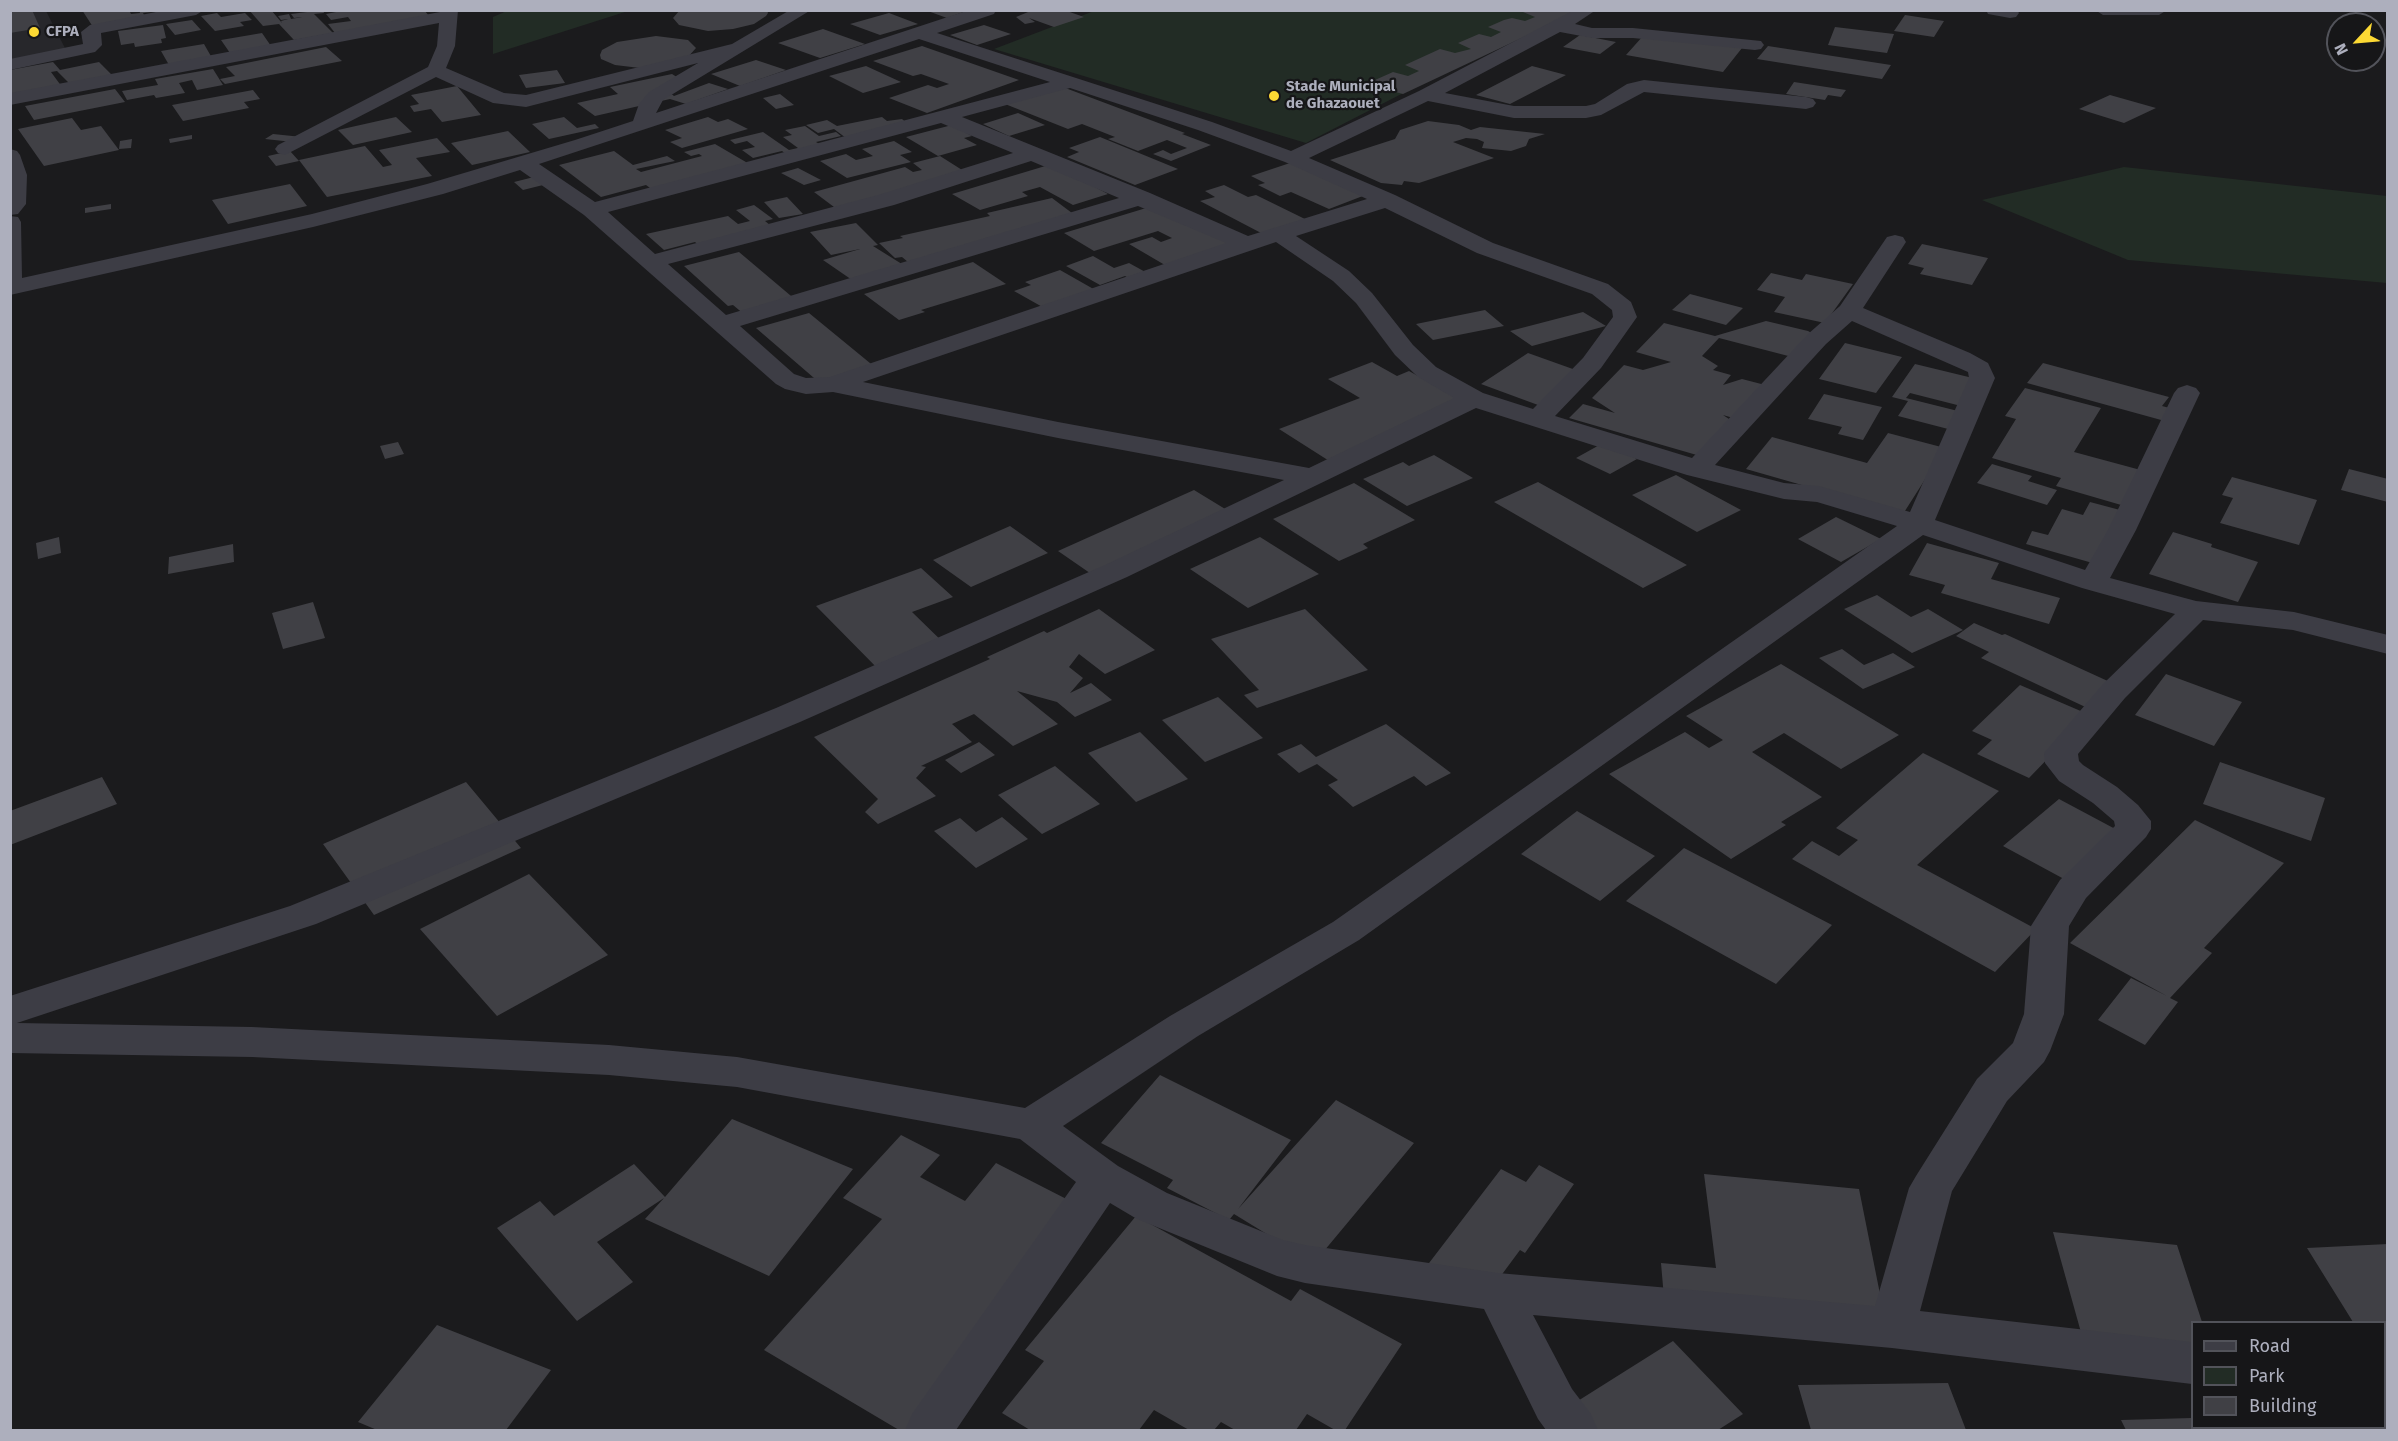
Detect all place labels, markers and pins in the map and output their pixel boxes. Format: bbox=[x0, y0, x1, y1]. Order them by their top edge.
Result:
place label: CFPA bbox=[46, 23, 79, 41]
marker: CFPA bbox=[27, 25, 41, 39]
place label: Stade Municipal de Ghazaouet bbox=[1286, 78, 1395, 113]
marker: Stade Municipal de Ghazaouet bbox=[1267, 89, 1281, 103]

